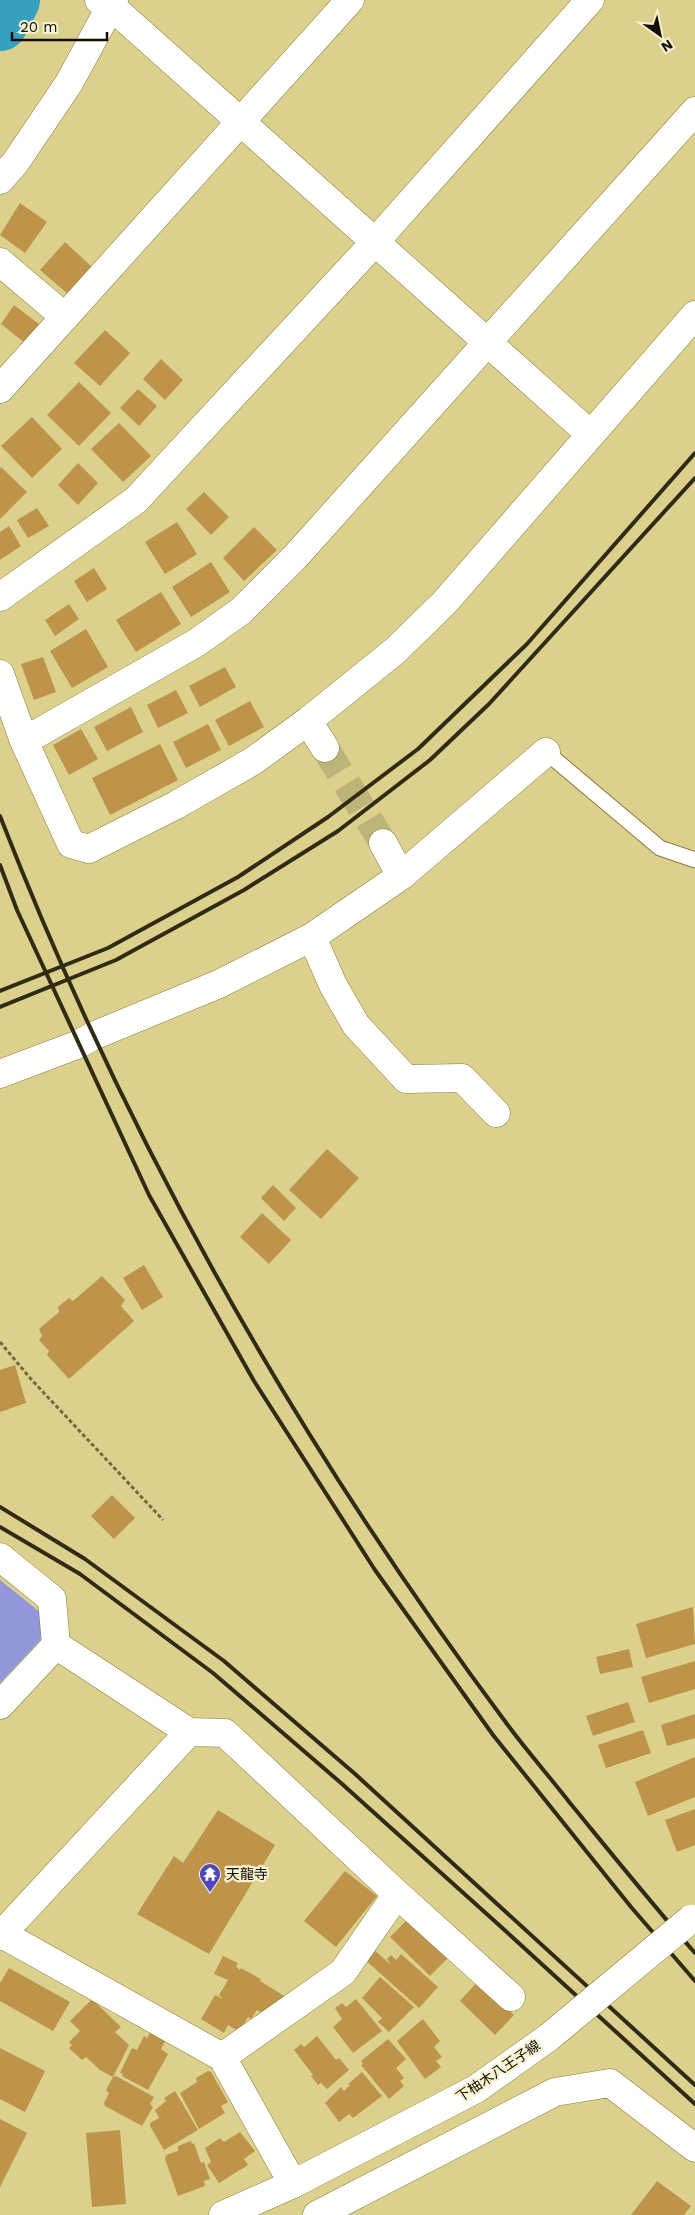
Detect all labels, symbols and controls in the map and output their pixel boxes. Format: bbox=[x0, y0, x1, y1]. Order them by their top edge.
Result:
scale bar bbox=[12, 10, 108, 42]
north arrow bbox=[635, 10, 685, 60]
text: 20 m bbox=[20, 18, 58, 36]
text: N bbox=[658, 36, 676, 55]
temple icon: 天龍寺 bbox=[198, 1862, 222, 1893]
place label: 天龍寺 bbox=[226, 1866, 268, 1882]
street label: 下柚木八王子線 bbox=[453, 2037, 543, 2105]

